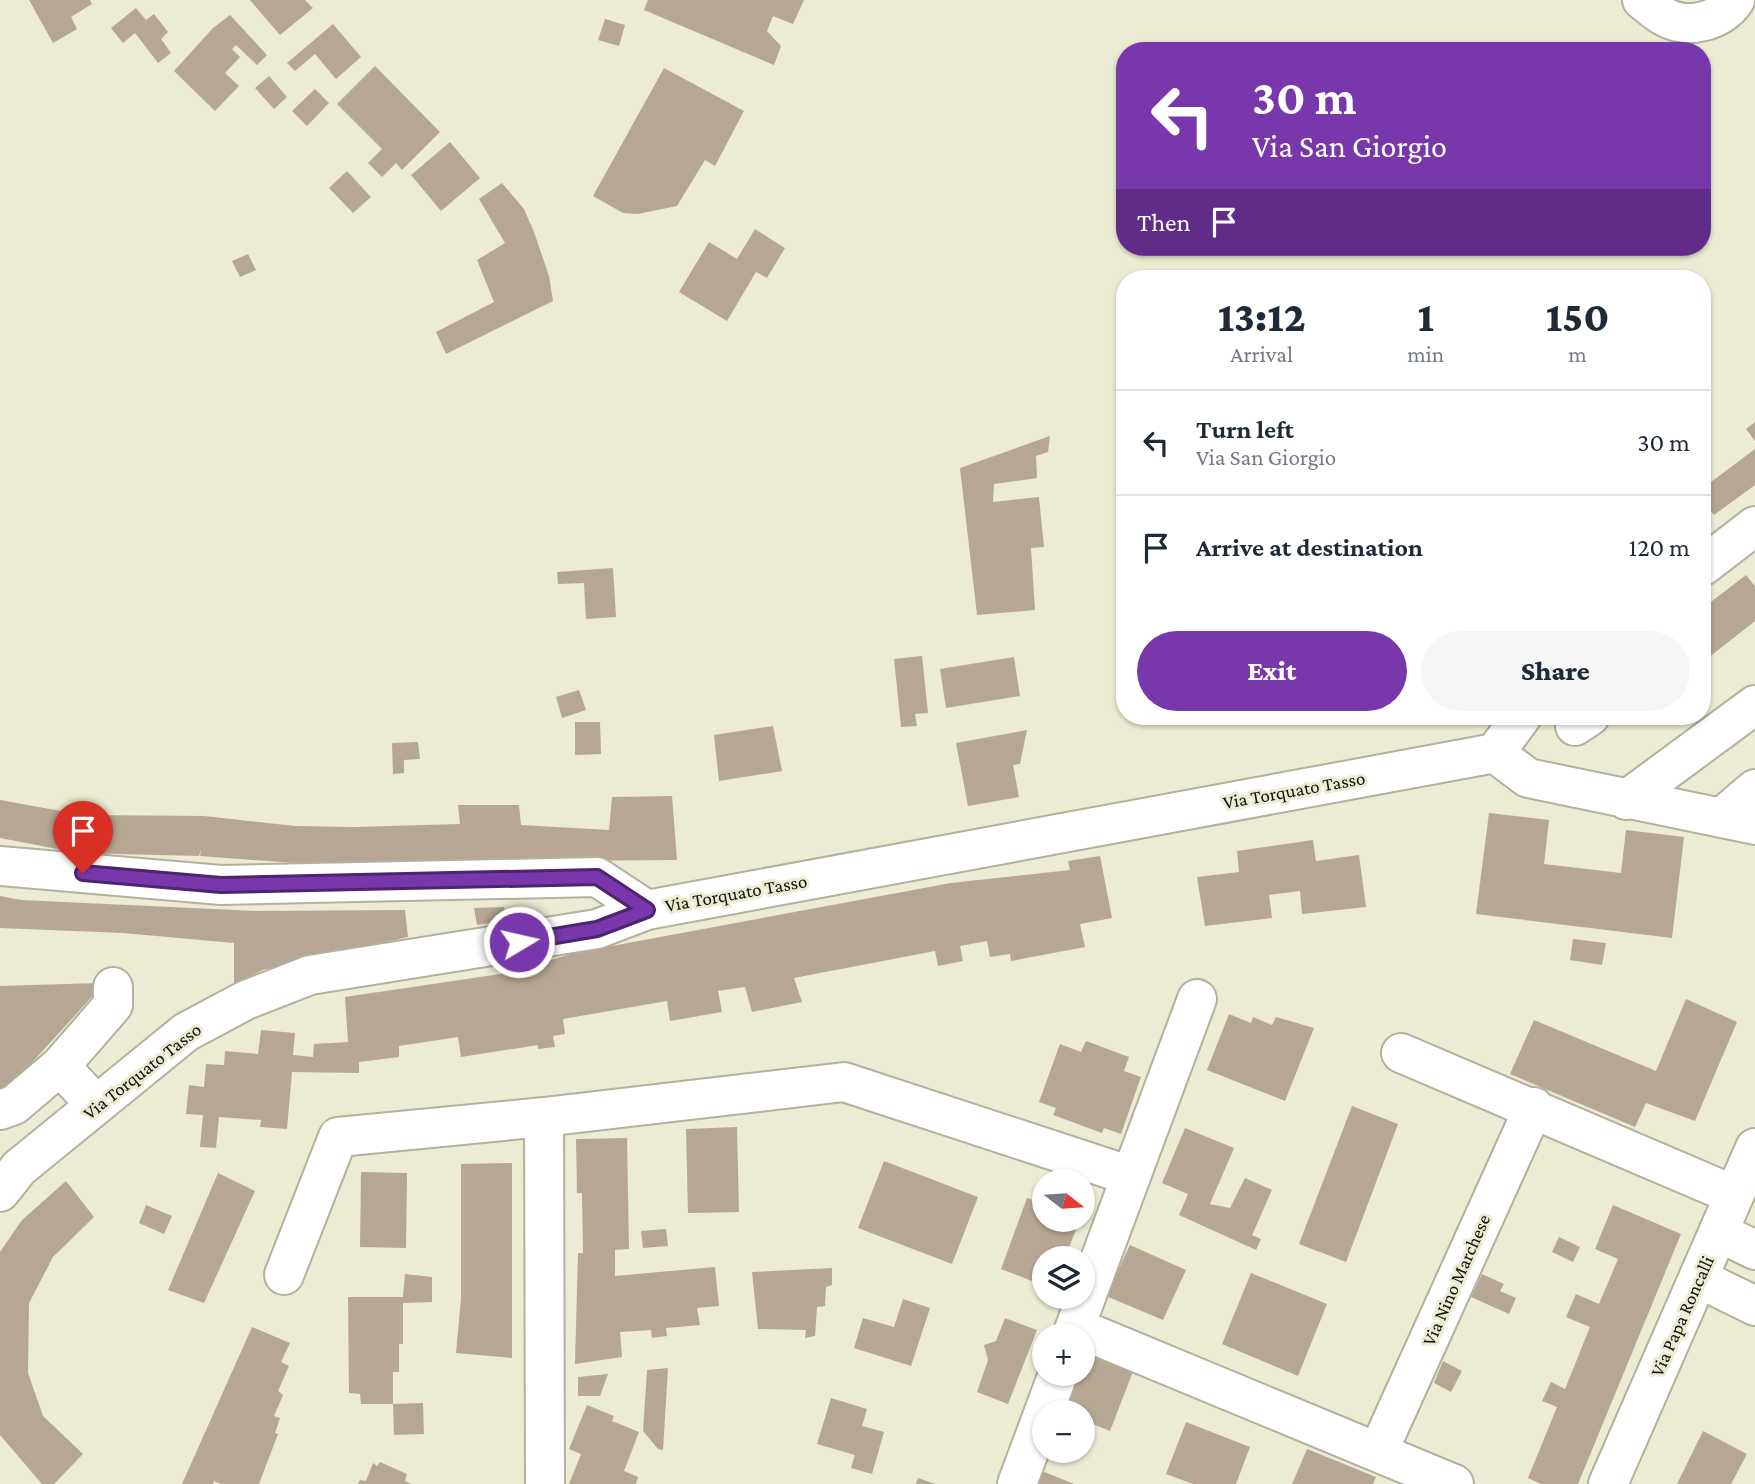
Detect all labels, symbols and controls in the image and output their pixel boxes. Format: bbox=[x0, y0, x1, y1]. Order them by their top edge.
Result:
icon: left bbox=[1137, 70, 1228, 161]
text: 30 m bbox=[1252, 70, 1357, 125]
text: Via San Giorgio bbox=[1252, 128, 1447, 164]
icon: arrive bbox=[1205, 203, 1243, 241]
text: Then bbox=[1137, 208, 1191, 237]
text: 13:12 bbox=[1218, 293, 1306, 340]
text: 1 bbox=[1418, 293, 1434, 340]
text: 150 bbox=[1546, 293, 1609, 340]
text: Arrival bbox=[1230, 341, 1293, 367]
text: min bbox=[1407, 341, 1444, 367]
text: m bbox=[1568, 341, 1587, 367]
text: Turn left bbox=[1196, 415, 1294, 444]
icon: left bbox=[1137, 424, 1175, 462]
text: 30 m bbox=[1637, 428, 1690, 457]
text: Via San Giorgio bbox=[1196, 444, 1336, 470]
icon: arrive bbox=[1137, 529, 1175, 567]
text: Arrive at destination bbox=[1196, 533, 1423, 562]
text: 120 m bbox=[1629, 533, 1690, 562]
button: Exit bbox=[1137, 631, 1407, 711]
button: Share bbox=[1421, 631, 1690, 711]
street label: Via Torquato Tasso bbox=[1221, 767, 1367, 813]
pin bbox=[53, 801, 113, 873]
icon: arrive bbox=[64, 812, 102, 850]
street label: Via Torquato Tasso bbox=[663, 870, 809, 916]
position arrow bbox=[482, 905, 556, 979]
street label: Via Torquato Tasso bbox=[79, 1018, 205, 1124]
north arrow bbox=[1032, 1169, 1096, 1232]
map controls bbox=[1032, 1169, 1095, 1463]
street label: Via Nino Marchese bbox=[1418, 1211, 1494, 1349]
button: layers bbox=[1032, 1246, 1095, 1309]
street label: Via Papa Roncalli bbox=[1646, 1252, 1718, 1380]
button: + bbox=[1032, 1323, 1095, 1386]
button: − bbox=[1032, 1400, 1095, 1463]

